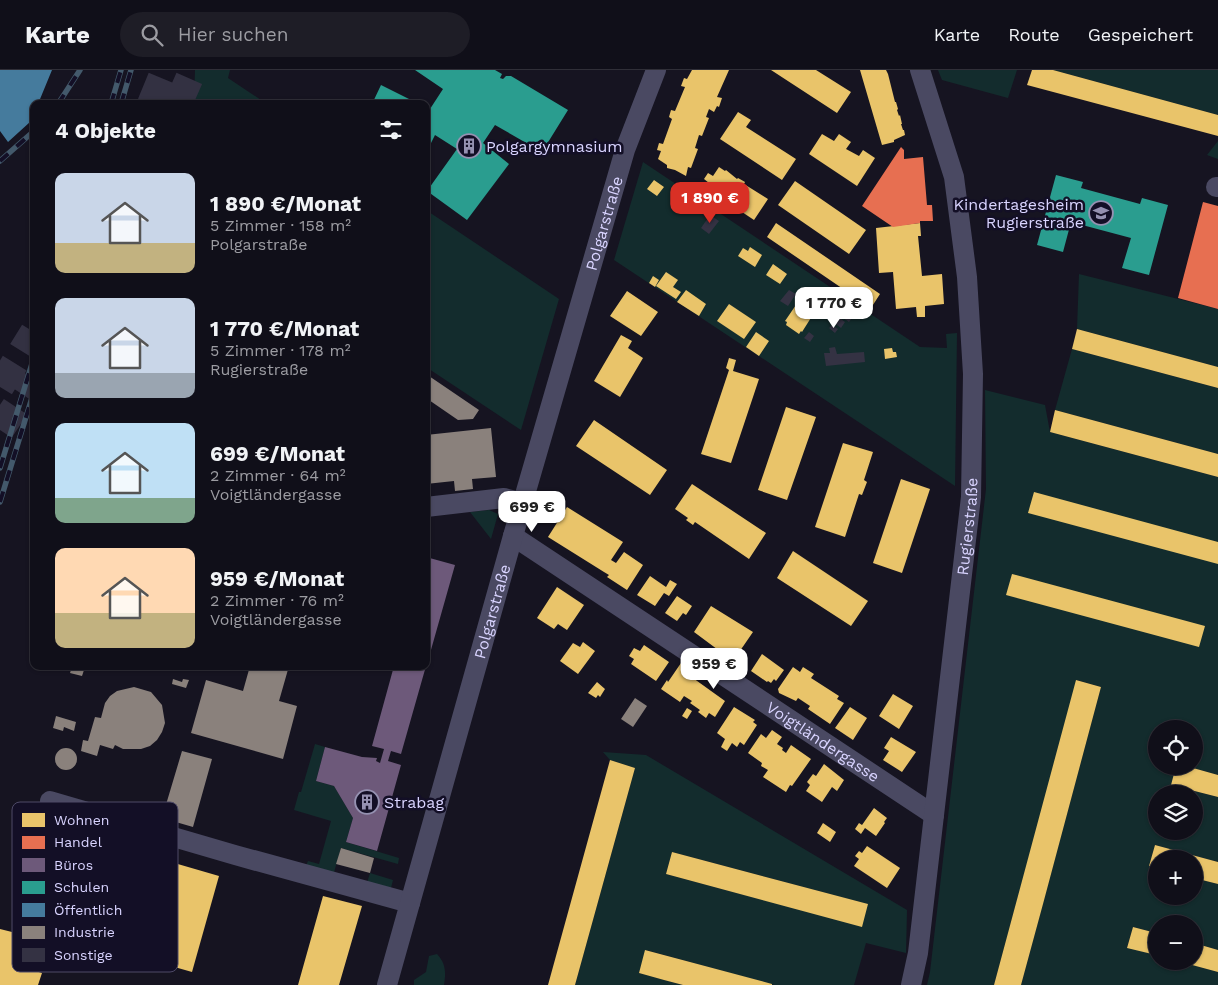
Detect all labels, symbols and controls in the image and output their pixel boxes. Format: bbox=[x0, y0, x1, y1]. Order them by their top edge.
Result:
search box bbox=[120, 12, 470, 57]
text: Karte bbox=[25, 21, 90, 49]
icon: search bbox=[138, 21, 166, 49]
text: Hier suchen bbox=[178, 23, 288, 46]
text: Karte bbox=[934, 24, 980, 45]
text: Route bbox=[1008, 24, 1060, 45]
text: Gespeichert bbox=[1088, 24, 1193, 45]
icon: filters bbox=[377, 116, 405, 144]
text: 4 Objekte bbox=[55, 118, 156, 143]
building icon: Polgargymnasium bbox=[456, 133, 482, 159]
place label: Polgargymnasium bbox=[486, 137, 623, 156]
street label: Polgarstraße bbox=[582, 174, 627, 273]
pin: 1 890 € bbox=[664, 182, 756, 224]
text: 1 890 € bbox=[681, 188, 739, 207]
text: 1 890 €/Monat bbox=[210, 191, 361, 216]
icon: home bbox=[95, 193, 155, 253]
place label: Kindertagesheim Rugierstraße bbox=[953, 195, 1084, 232]
school or university icon: Kindertagesheim Rugierstraße bbox=[1088, 200, 1114, 226]
text: 5 Zimmer · 158 m² bbox=[210, 216, 351, 235]
text: Polgarstraße bbox=[210, 235, 307, 254]
pin: 1 770 € bbox=[788, 286, 880, 329]
text: 1 770 € bbox=[806, 293, 862, 312]
text: 1 770 €/Monat bbox=[210, 316, 359, 341]
icon: home bbox=[95, 318, 155, 378]
text: 5 Zimmer · 178 m² bbox=[210, 341, 351, 360]
text: Rugierstraße bbox=[210, 360, 308, 379]
text: 699 €/Monat bbox=[210, 441, 345, 466]
icon: home bbox=[95, 443, 155, 503]
text: 2 Zimmer · 64 m² bbox=[210, 466, 346, 485]
street label: Rugierstraße bbox=[953, 478, 981, 577]
text: Voigtländergasse bbox=[210, 485, 342, 504]
pin: 699 € bbox=[497, 490, 567, 533]
text: 699 € bbox=[509, 497, 555, 516]
street label: Polgarstraße bbox=[470, 562, 515, 661]
text: 959 €/Monat bbox=[210, 566, 344, 591]
icon: home bbox=[95, 568, 155, 628]
text: 2 Zimmer · 76 m² bbox=[210, 591, 344, 610]
text: Voigtländergasse bbox=[210, 610, 342, 629]
pin: 959 € bbox=[679, 648, 749, 690]
text: 959 € bbox=[692, 654, 736, 673]
street label: Voigtländergasse bbox=[763, 698, 883, 786]
map controls bbox=[1148, 720, 1203, 970]
button: locate bbox=[1148, 720, 1203, 775]
button: layers bbox=[1148, 785, 1203, 840]
building icon: Strabag bbox=[354, 789, 380, 815]
place label: Strabag bbox=[384, 793, 444, 812]
legend bbox=[12, 802, 178, 972]
text: Wohnen bbox=[54, 812, 109, 828]
text: Handel bbox=[54, 834, 103, 850]
button: + bbox=[1148, 850, 1203, 905]
text: Büros bbox=[54, 857, 93, 873]
text: Schulen bbox=[54, 879, 109, 895]
text: Öffentlich bbox=[54, 902, 122, 918]
button: − bbox=[1148, 915, 1203, 970]
text: Industrie bbox=[54, 924, 115, 940]
text: Sonstige bbox=[54, 947, 113, 963]

